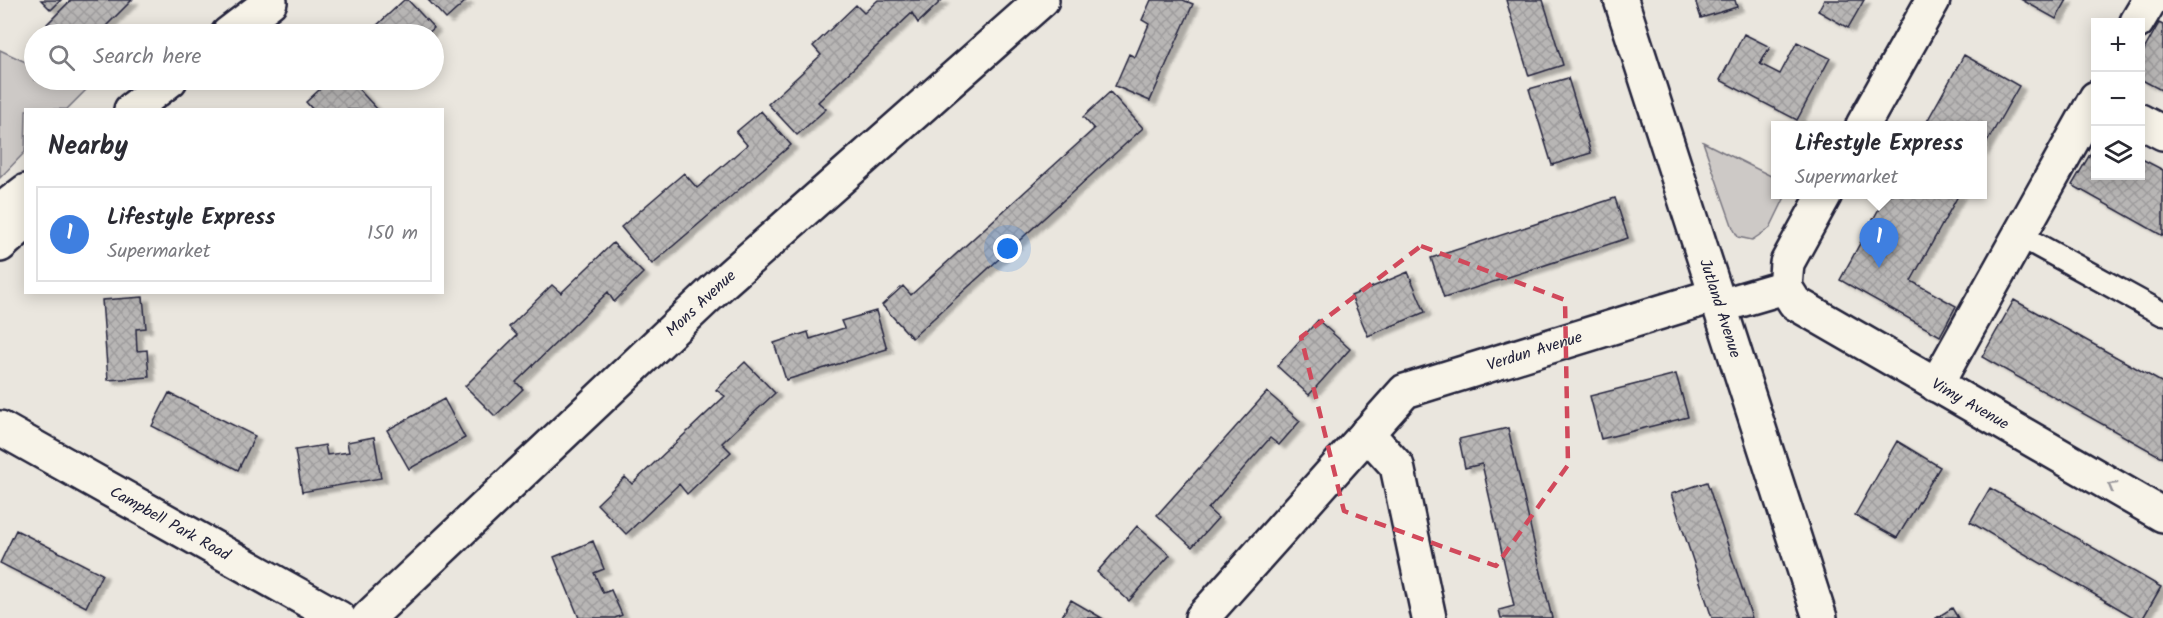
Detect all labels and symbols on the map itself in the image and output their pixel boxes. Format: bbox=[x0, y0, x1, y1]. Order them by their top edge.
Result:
pin: 1 bbox=[1860, 218, 1898, 268]
your location bbox=[993, 234, 1022, 263]
street label: Jutland Avenue bbox=[1693, 256, 1748, 361]
street label: Mons Avenue bbox=[660, 264, 742, 343]
street label: Verdun Avenue bbox=[1484, 325, 1585, 378]
street label: Vimy Avenue bbox=[1927, 372, 2014, 436]
street label: Campbell Park Road bbox=[105, 479, 236, 568]
one-way arrow bbox=[2108, 481, 2118, 493]

